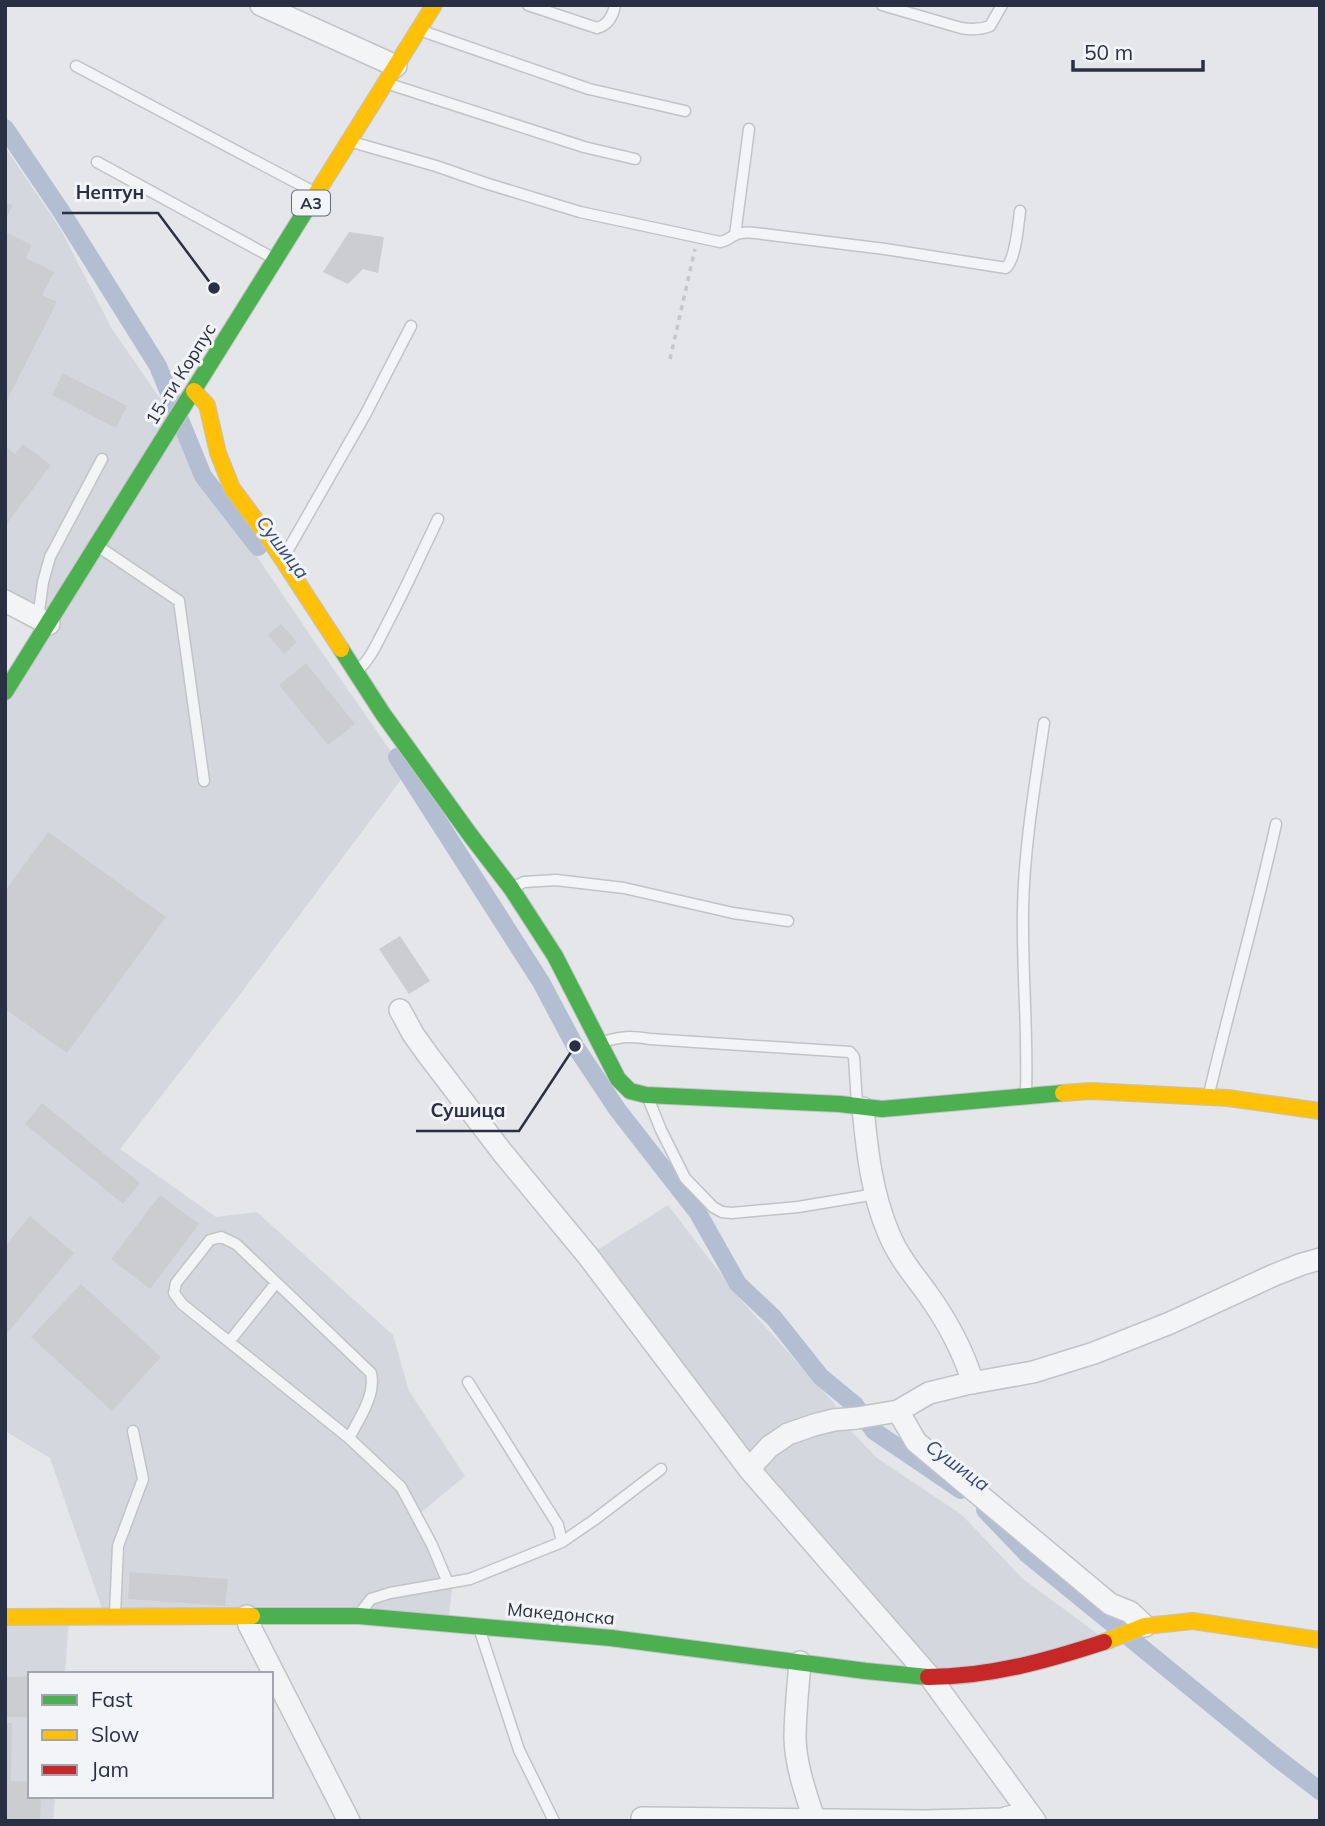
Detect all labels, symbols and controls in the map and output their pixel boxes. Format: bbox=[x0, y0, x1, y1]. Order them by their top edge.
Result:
scale bar bbox=[1073, 28, 1202, 72]
text: 50 m bbox=[1084, 39, 1133, 65]
callout: Нептун bbox=[62, 173, 158, 213]
text: Нептун bbox=[76, 180, 144, 204]
road number: A3 bbox=[292, 190, 330, 216]
street label: 15-ти Корпус bbox=[140, 319, 221, 429]
water label: Сушица bbox=[251, 511, 315, 583]
callout: Сушица bbox=[416, 1091, 519, 1131]
text: Сушица bbox=[430, 1098, 506, 1122]
water label: Сушица bbox=[921, 1434, 995, 1496]
street label: Македонска bbox=[506, 1597, 616, 1630]
legend bbox=[28, 1672, 273, 1798]
text: Fast bbox=[91, 1686, 133, 1712]
text: Slow bbox=[91, 1721, 139, 1747]
text: Jam bbox=[91, 1756, 129, 1782]

